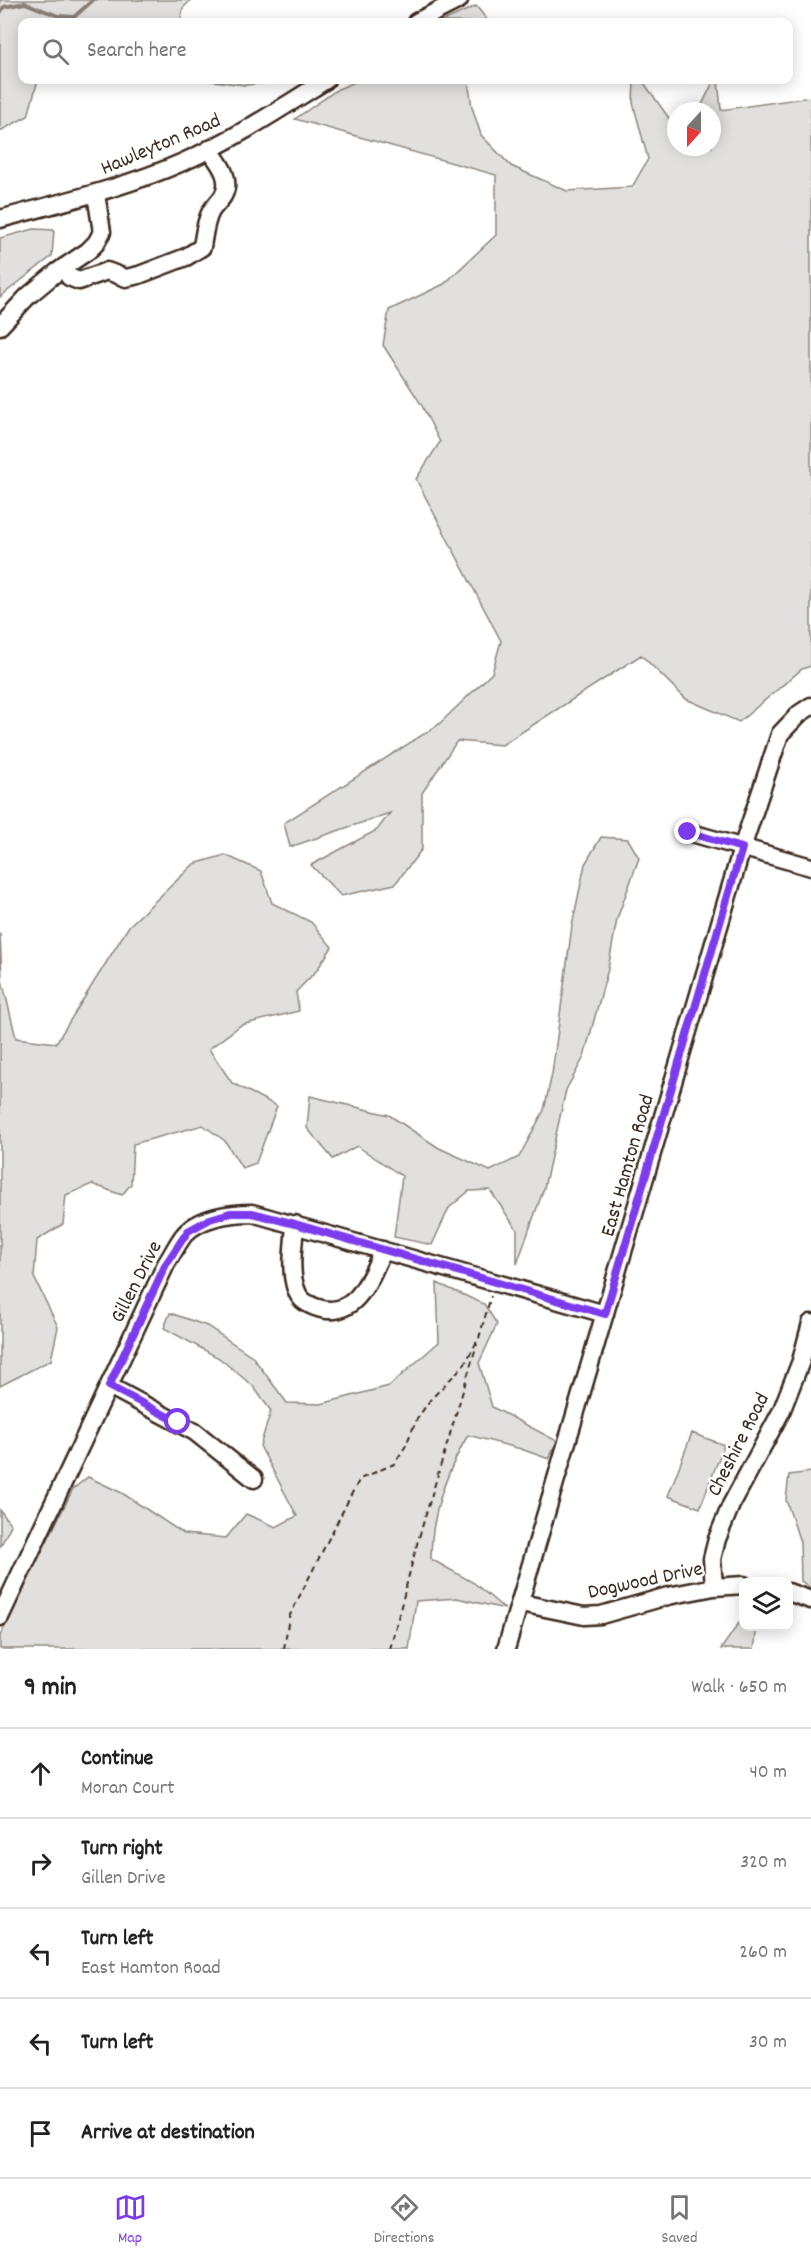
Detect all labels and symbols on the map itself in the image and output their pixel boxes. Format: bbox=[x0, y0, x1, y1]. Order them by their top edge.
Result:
north arrow bbox=[667, 102, 721, 156]
street label: Hawleyton Road bbox=[97, 107, 226, 185]
route end bbox=[674, 818, 700, 844]
street label: East Hamton Road bbox=[594, 1091, 664, 1240]
street label: Gillen Drive bbox=[104, 1236, 171, 1329]
street label: Cheshire Road bbox=[701, 1388, 779, 1502]
route start bbox=[164, 1408, 190, 1434]
street label: Dogwood Drive bbox=[585, 1555, 706, 1609]

